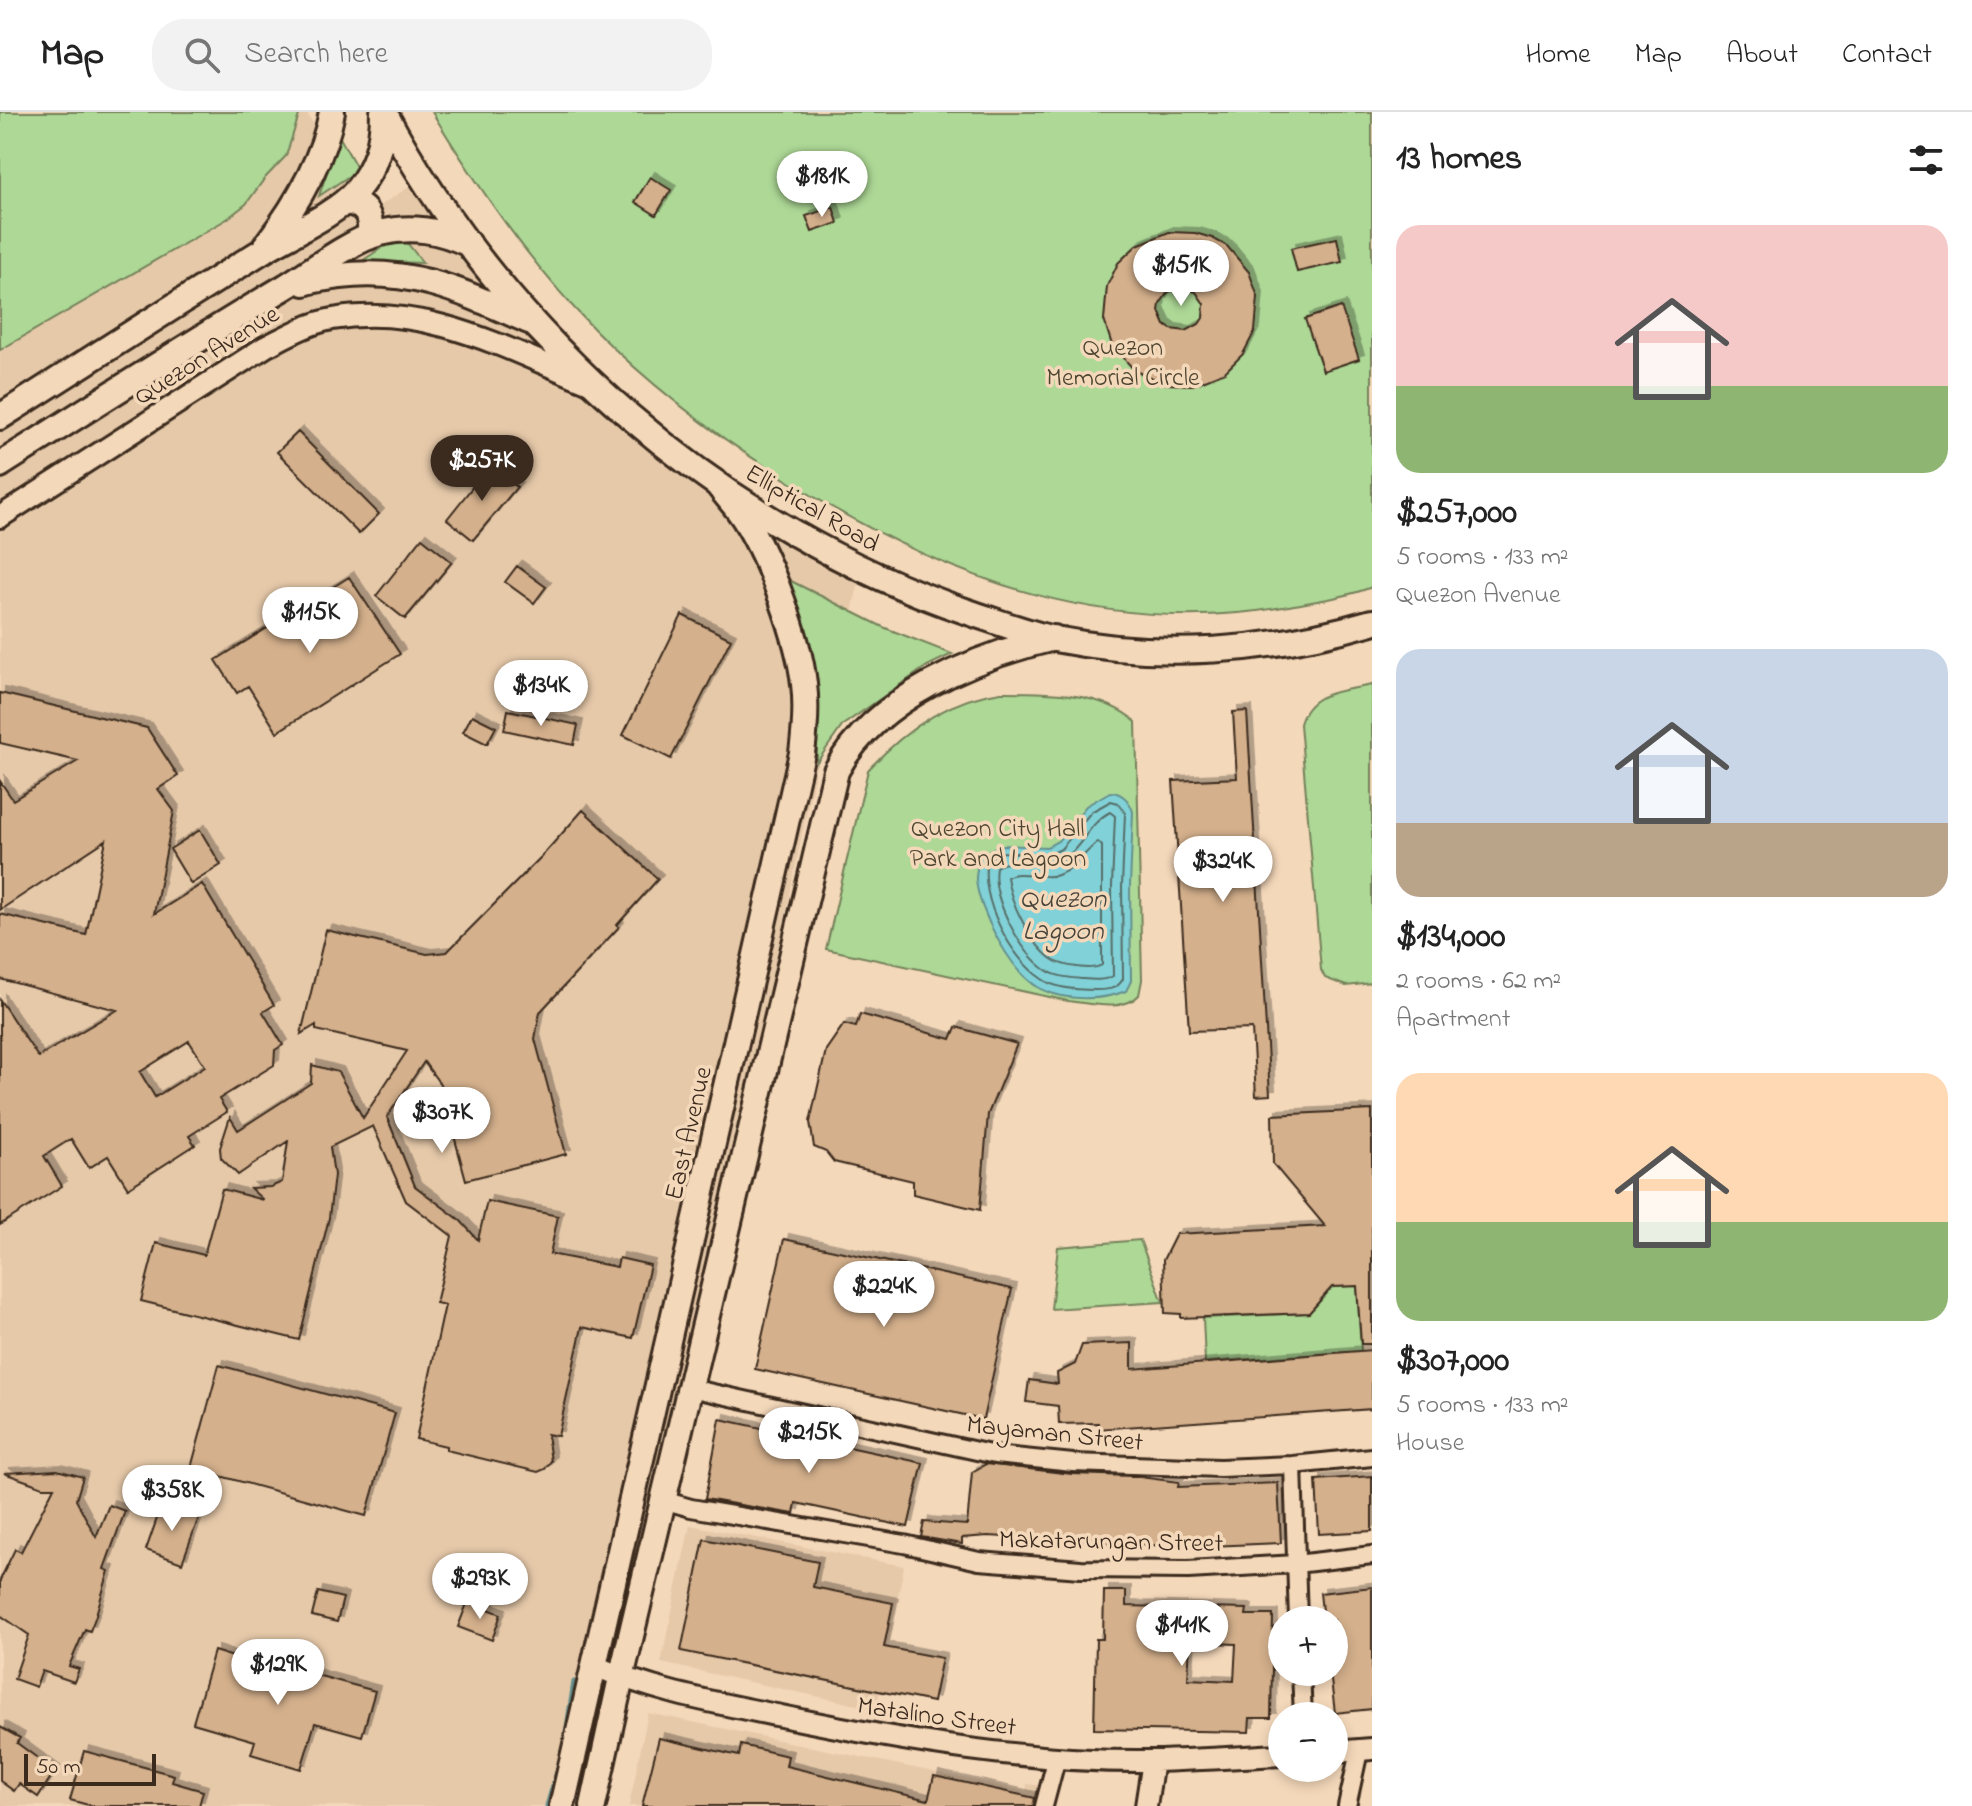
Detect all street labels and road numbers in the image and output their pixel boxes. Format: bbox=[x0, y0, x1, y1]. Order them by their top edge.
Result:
street label: Quezon Avenue bbox=[128, 297, 288, 416]
street label: Elliptical Road bbox=[737, 456, 886, 564]
street label: East Avenue bbox=[656, 1063, 724, 1204]
street label: Mayaman Street bbox=[964, 1407, 1145, 1463]
street label: Makatarungan Street bbox=[998, 1522, 1224, 1564]
street label: Matalino Street bbox=[855, 1688, 1019, 1748]

